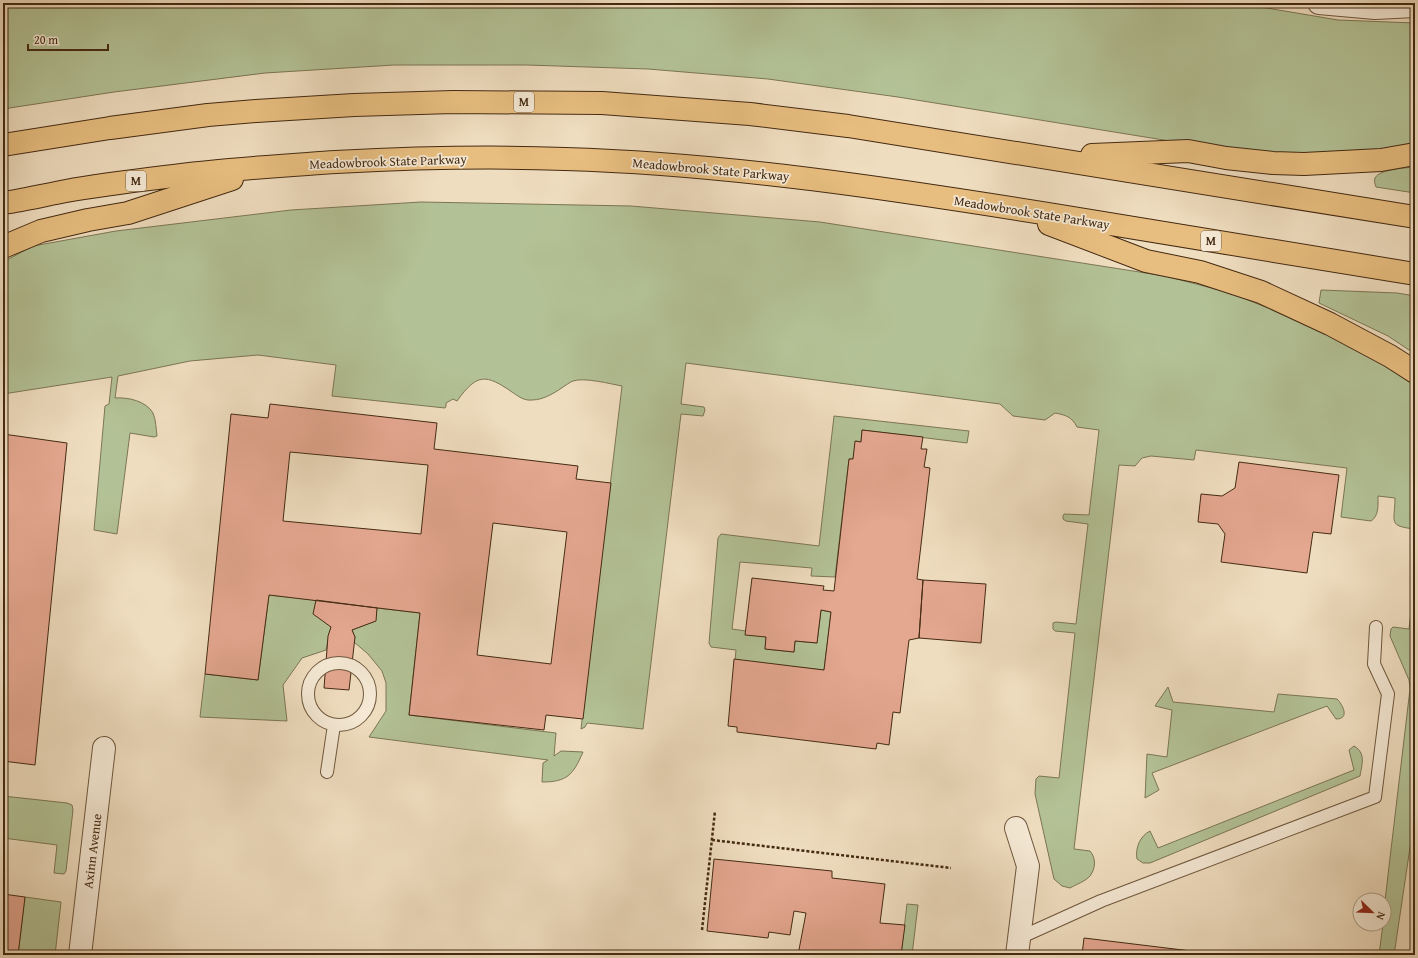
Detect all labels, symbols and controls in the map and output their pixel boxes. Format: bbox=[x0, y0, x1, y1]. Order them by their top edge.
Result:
scale bar bbox=[28, 26, 108, 52]
text: 20 m bbox=[34, 31, 58, 48]
road number: M bbox=[514, 92, 534, 112]
street label: Meadowbrook State Parkway bbox=[309, 149, 468, 174]
street label: Meadowbrook State Parkway bbox=[632, 153, 791, 186]
road number: M bbox=[126, 171, 146, 191]
street label: Meadowbrook State Parkway bbox=[953, 191, 1112, 234]
road number: M bbox=[1201, 231, 1221, 251]
street label: Axinn Avenue bbox=[78, 812, 107, 890]
north arrow bbox=[1352, 892, 1392, 932]
text: N bbox=[1372, 909, 1390, 923]

